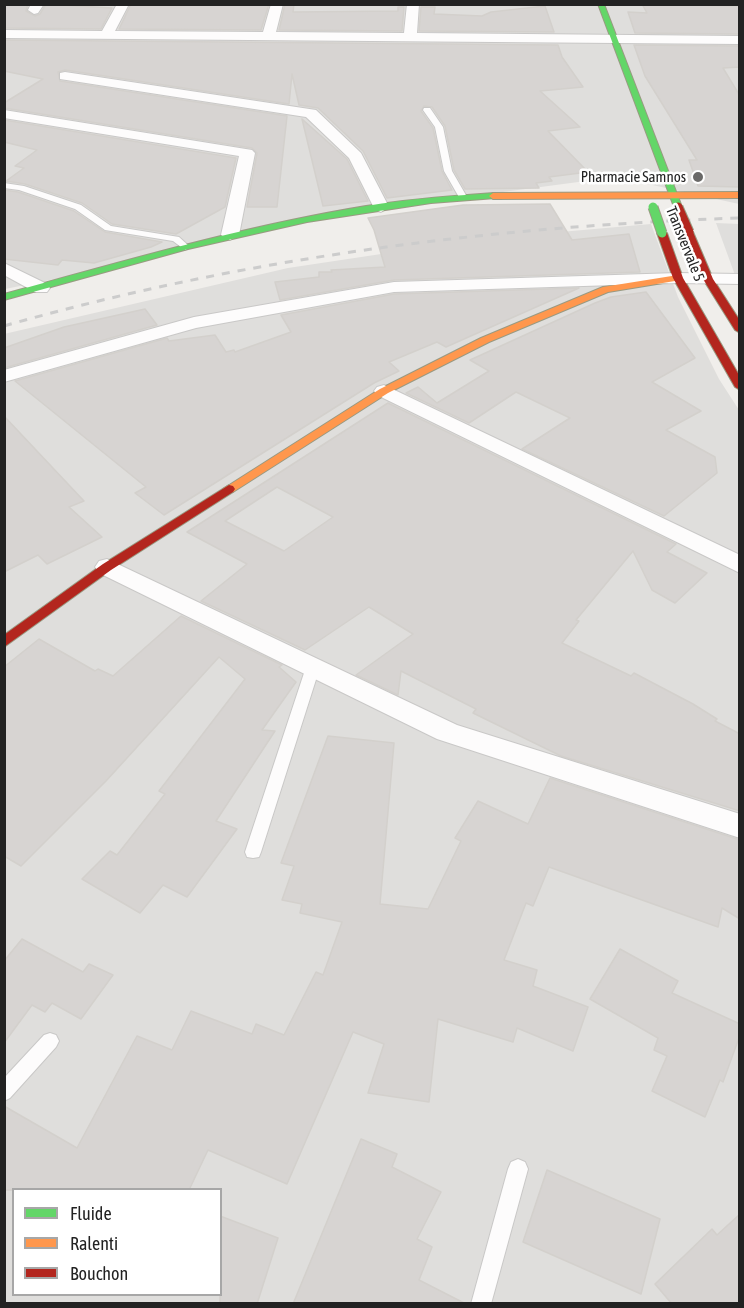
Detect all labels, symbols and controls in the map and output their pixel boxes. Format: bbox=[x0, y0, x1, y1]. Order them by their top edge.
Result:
place label: Pharmacie Samnos bbox=[581, 168, 686, 186]
marker: Pharmacie Samnos bbox=[691, 170, 705, 184]
street label: Transvervale 5 bbox=[662, 204, 708, 284]
legend bbox=[12, 1188, 222, 1296]
text: Fluide bbox=[70, 1203, 112, 1224]
text: Ralenti bbox=[70, 1233, 118, 1254]
text: Bouchon bbox=[70, 1263, 128, 1284]

